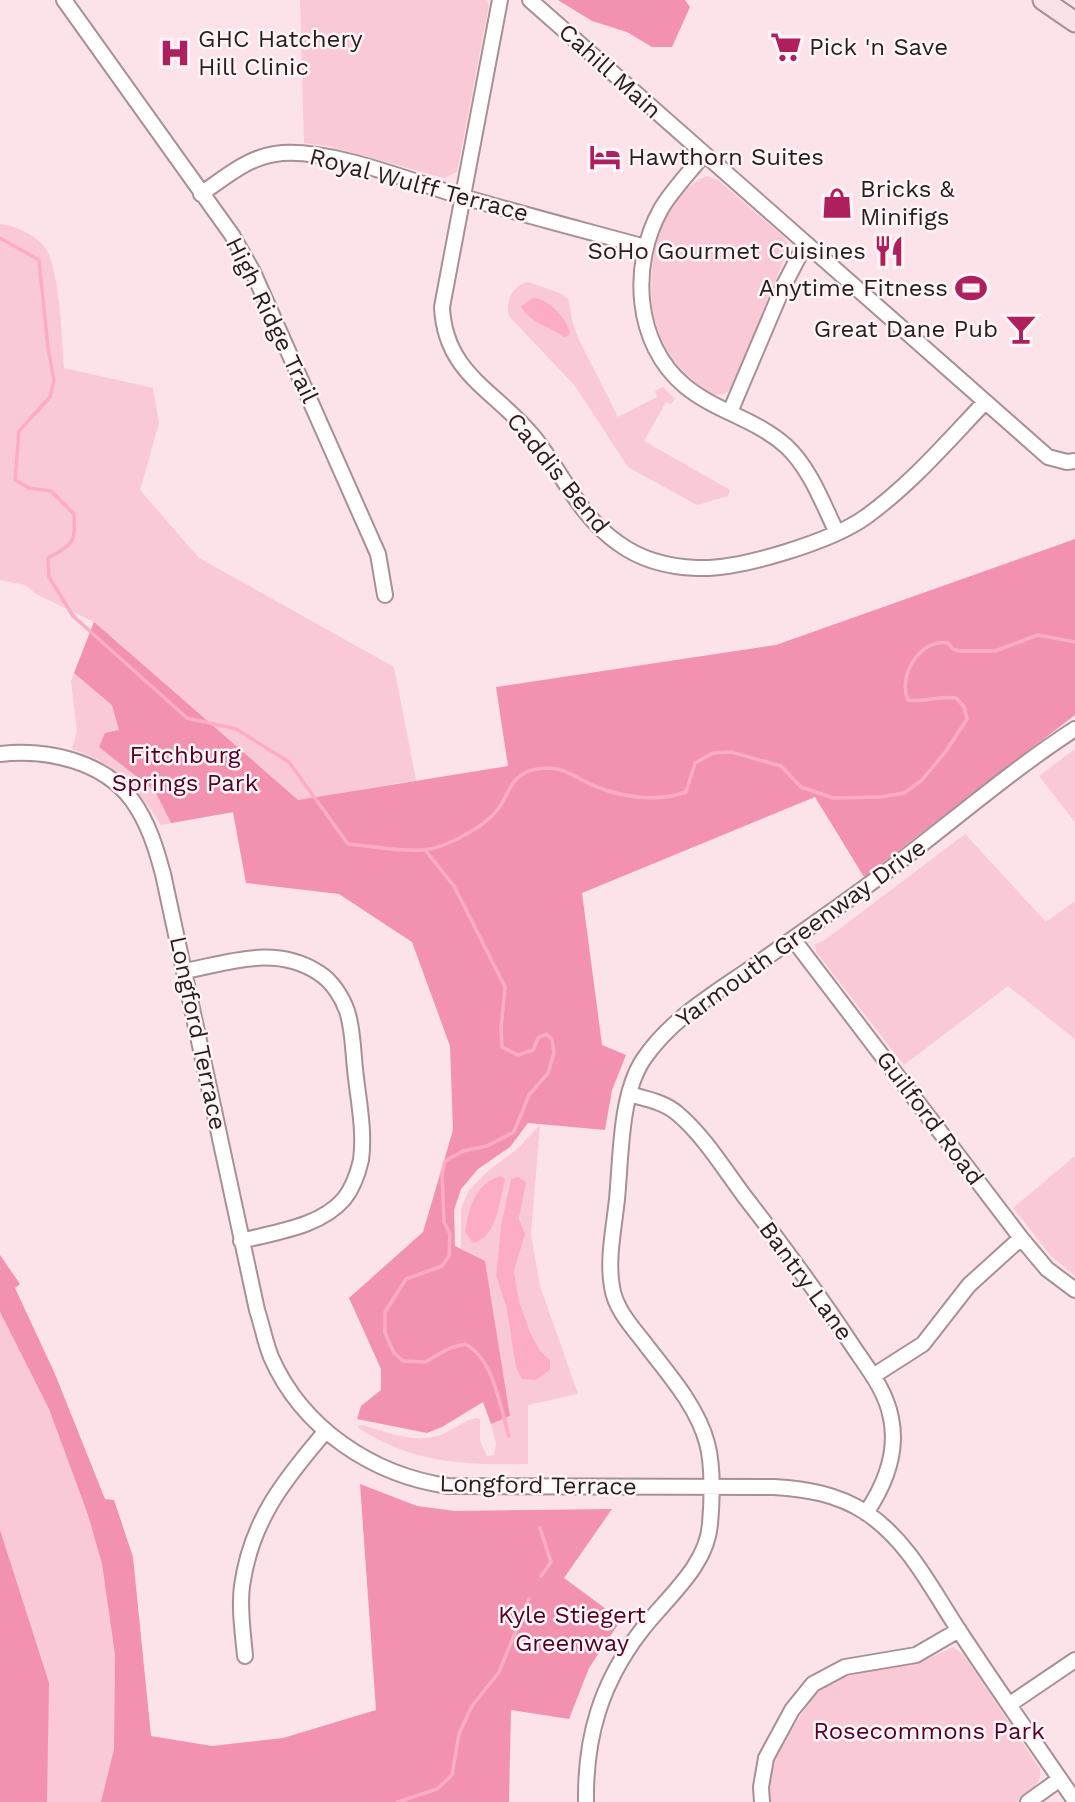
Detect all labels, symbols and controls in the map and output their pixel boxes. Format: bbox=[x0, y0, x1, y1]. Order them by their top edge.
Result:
street label: Cahill Main bbox=[553, 18, 667, 124]
place label: GHC Hatchery Hill Clinic bbox=[198, 25, 363, 81]
supermarket icon: Pick 'n Save bbox=[769, 30, 803, 64]
place label: Pick 'n Save bbox=[809, 33, 948, 61]
hospital icon: GHC Hatchery Hill Clinic bbox=[158, 36, 192, 70]
hotel icon: Hawthorn Suites bbox=[588, 140, 622, 174]
street label: Royal Wulff Terrace bbox=[307, 142, 531, 228]
place label: Hawthorn Suites bbox=[628, 143, 824, 171]
place label: Bricks & Minifigs bbox=[860, 175, 955, 231]
shop icon: Bricks & Minifigs bbox=[820, 186, 854, 220]
street label: High Ridge Trail bbox=[220, 233, 325, 408]
restaurant icon: SoHo Gourmet Cuisines bbox=[872, 234, 906, 268]
place label: SoHo Gourmet Cuisines bbox=[587, 237, 866, 265]
sports icon: Anytime Fitness bbox=[954, 271, 988, 305]
place label: Anytime Fitness bbox=[759, 274, 948, 302]
bar icon: Great Dane Pub bbox=[1004, 312, 1038, 346]
place label: Great Dane Pub bbox=[814, 315, 998, 343]
street label: Caddis Bend bbox=[501, 407, 615, 539]
park label: Fitchburg Springs Park bbox=[112, 741, 259, 797]
street label: Yarmouth Greenway Drive bbox=[671, 833, 931, 1033]
street label: Longford Terrace bbox=[164, 934, 232, 1132]
street label: Guilford Road bbox=[870, 1045, 990, 1191]
street label: Bantry Lane bbox=[753, 1216, 859, 1346]
street label: Longford Terrace bbox=[439, 1469, 637, 1501]
park label: Kyle Stiegert Greenway bbox=[498, 1601, 646, 1657]
park label: Rosecommons Park bbox=[813, 1717, 1045, 1745]

